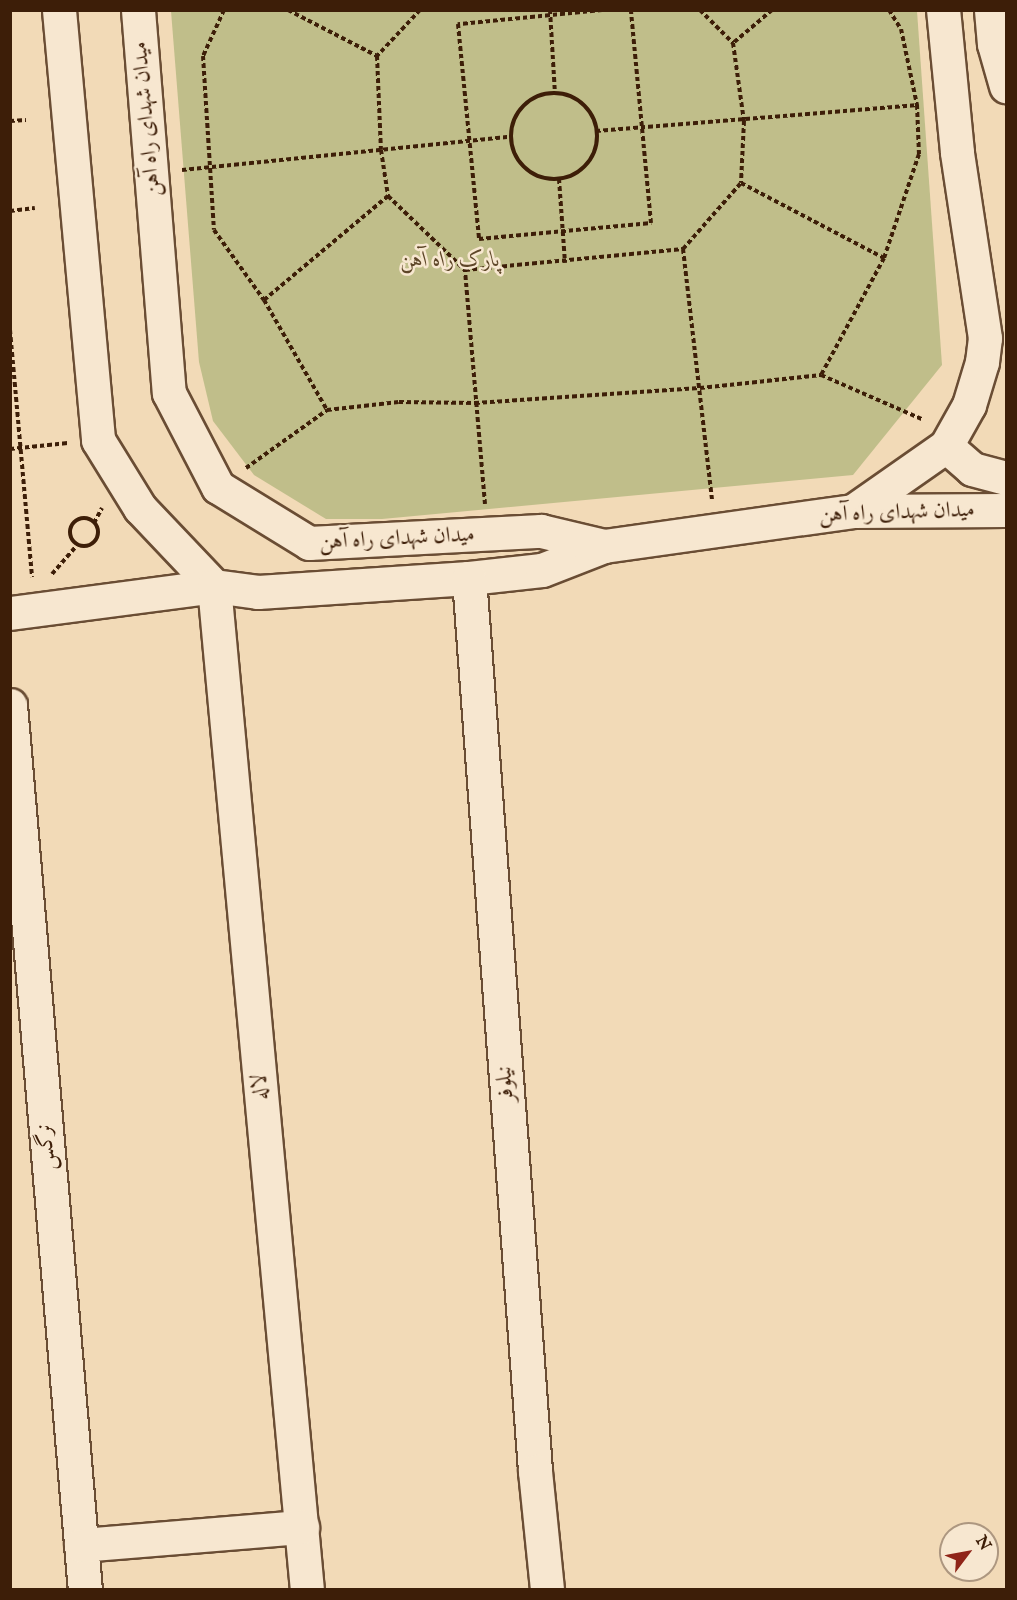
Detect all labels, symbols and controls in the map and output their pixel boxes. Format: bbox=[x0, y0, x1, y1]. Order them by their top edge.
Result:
street label: میدان شهدای راه آهن bbox=[127, 40, 167, 198]
park label: پارک راه آهن bbox=[400, 248, 500, 274]
street label: میدان شهدای راه آهن bbox=[819, 497, 975, 529]
street label: میدان شهدای راه آهن bbox=[319, 522, 475, 556]
street label: نیلوفر bbox=[492, 1065, 520, 1103]
street label: لاله bbox=[247, 1073, 275, 1101]
street label: نرگس bbox=[32, 1122, 62, 1172]
north arrow bbox=[939, 1522, 999, 1582]
text: N bbox=[970, 1532, 995, 1555]

